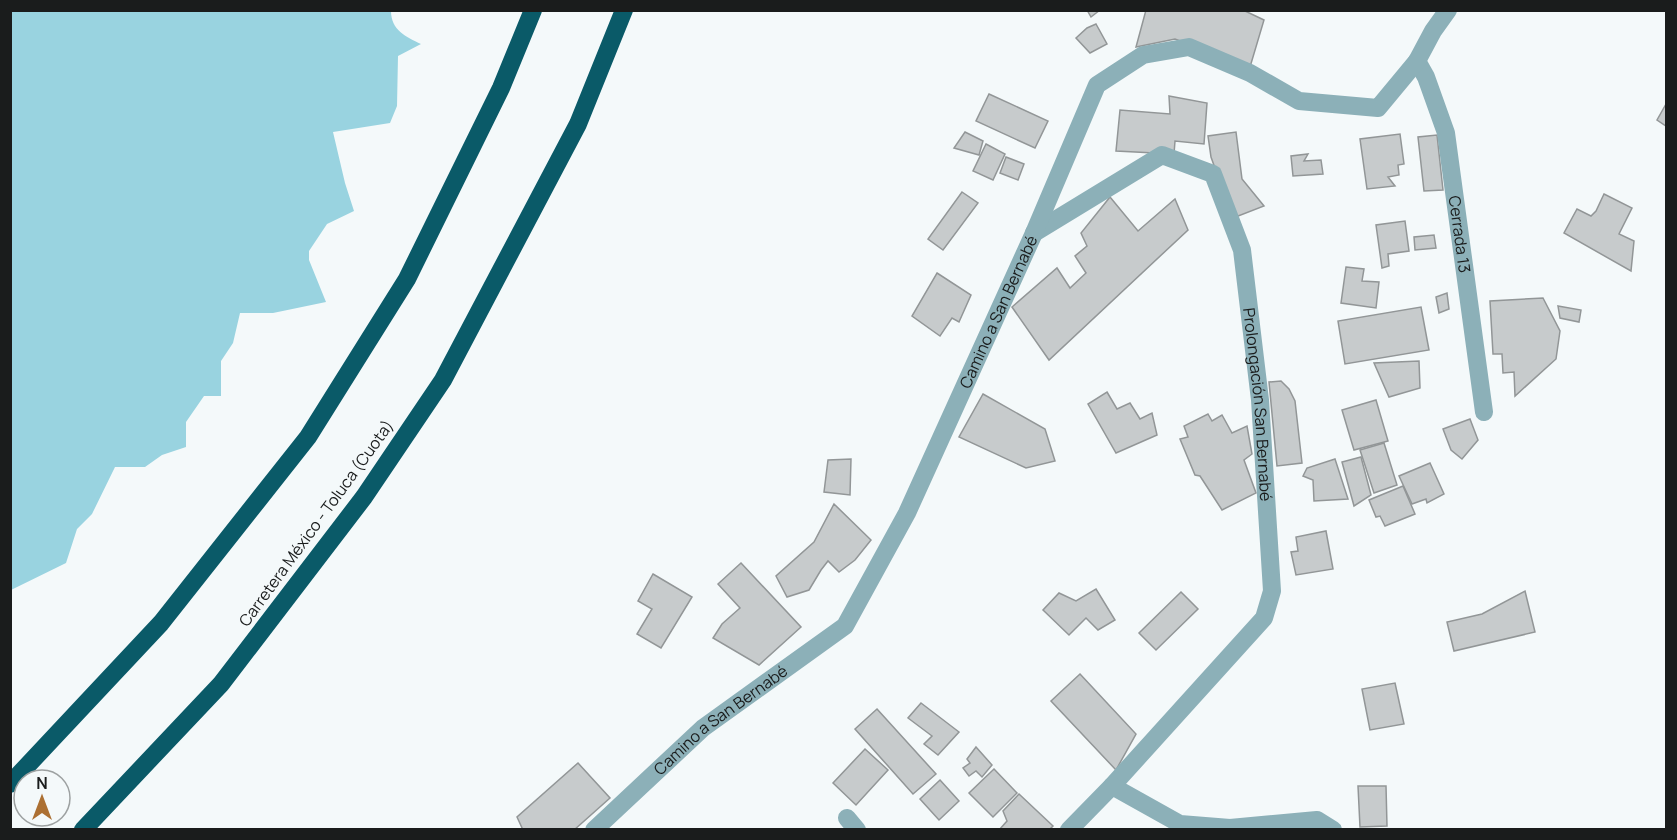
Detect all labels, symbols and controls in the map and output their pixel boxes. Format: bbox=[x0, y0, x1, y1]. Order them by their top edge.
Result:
street label: Cerrada 13 bbox=[1444, 194, 1476, 274]
street label: Camino a San Bernabé bbox=[954, 232, 1042, 392]
street label: Prolongación San Bernabé bbox=[1238, 307, 1277, 502]
street label: Carretera México - Toluca (Cuota) bbox=[234, 415, 398, 631]
street label: Camino a San Bernabé bbox=[649, 660, 792, 780]
north arrow bbox=[12, 768, 72, 828]
text: N bbox=[36, 772, 48, 794]

